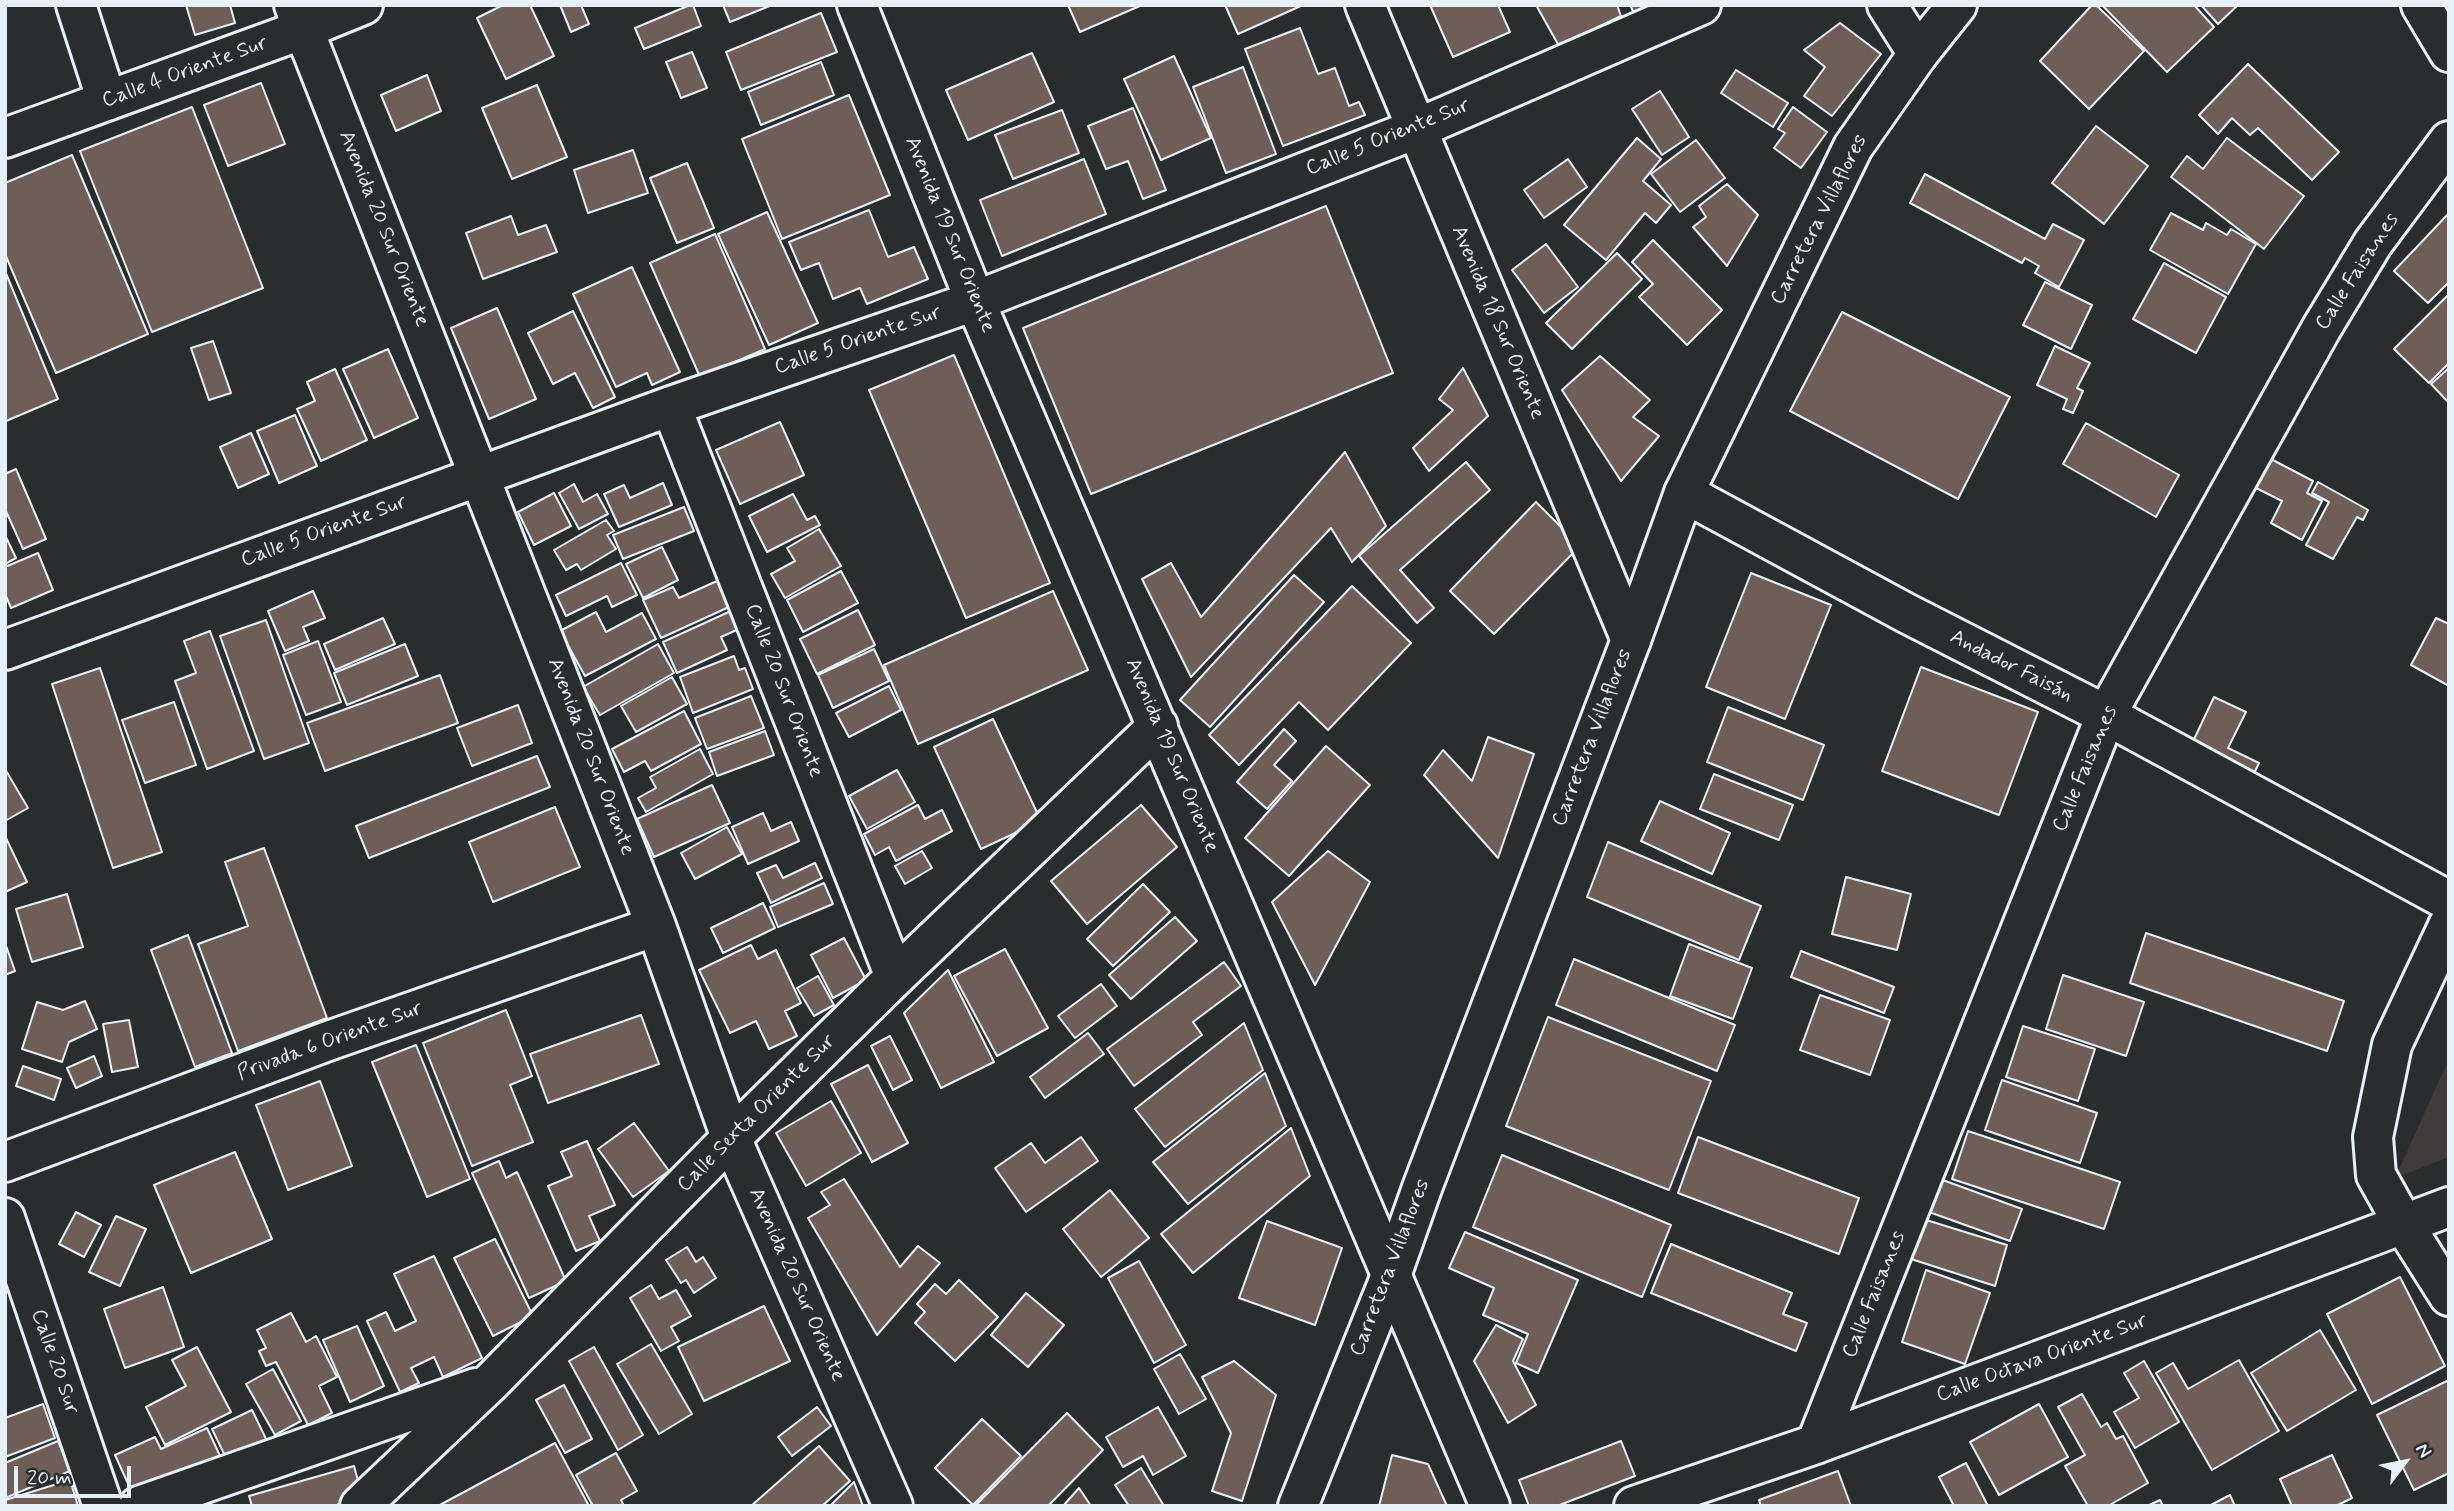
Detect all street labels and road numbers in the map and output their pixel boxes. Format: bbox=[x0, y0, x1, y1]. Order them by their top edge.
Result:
street label: Calle 4 Oriente Sur bbox=[99, 31, 271, 115]
street label: Calle 5 Oriente Sur bbox=[1303, 94, 1473, 182]
street label: Avenida 20 Sur Oriente bbox=[332, 127, 434, 331]
street label: Carretera Villaflores bbox=[1766, 131, 1874, 309]
street label: Avenida 19 Sur Oriente bbox=[898, 133, 1000, 337]
street label: Calle Faisanes bbox=[2311, 209, 2405, 335]
street label: Avenida 18 Sur Oriente bbox=[1445, 222, 1549, 424]
street label: Calle 5 Oriente Sur bbox=[772, 301, 944, 381]
street label: Calle 5 Oriente Sur bbox=[238, 490, 410, 574]
street label: Calle 20 Sur Oriente bbox=[738, 601, 828, 781]
street label: Andador Faisán bbox=[1945, 625, 2077, 709]
street label: Carretera Villaflores bbox=[1548, 646, 1638, 830]
street label: Avenida 20 Sur Oriente bbox=[541, 655, 639, 859]
street label: Avenida 19 Sur Oriente bbox=[1119, 655, 1223, 857]
street label: Calle Faisanes bbox=[2048, 702, 2124, 836]
street label: Privada 6 Oriente Sur bbox=[234, 997, 426, 1087]
street label: Calle Sexta Oriente Sur bbox=[673, 1030, 841, 1198]
street label: Carretera Villaflores bbox=[1346, 1176, 1436, 1360]
street label: Avenida 20 Sur Oriente bbox=[742, 1184, 850, 1386]
street label: Calle Faisanes bbox=[1838, 1228, 1912, 1362]
street label: Calle 20 Sur bbox=[24, 1306, 84, 1418]
street label: Calle Octava Oriente Sur bbox=[1933, 1309, 2151, 1409]

